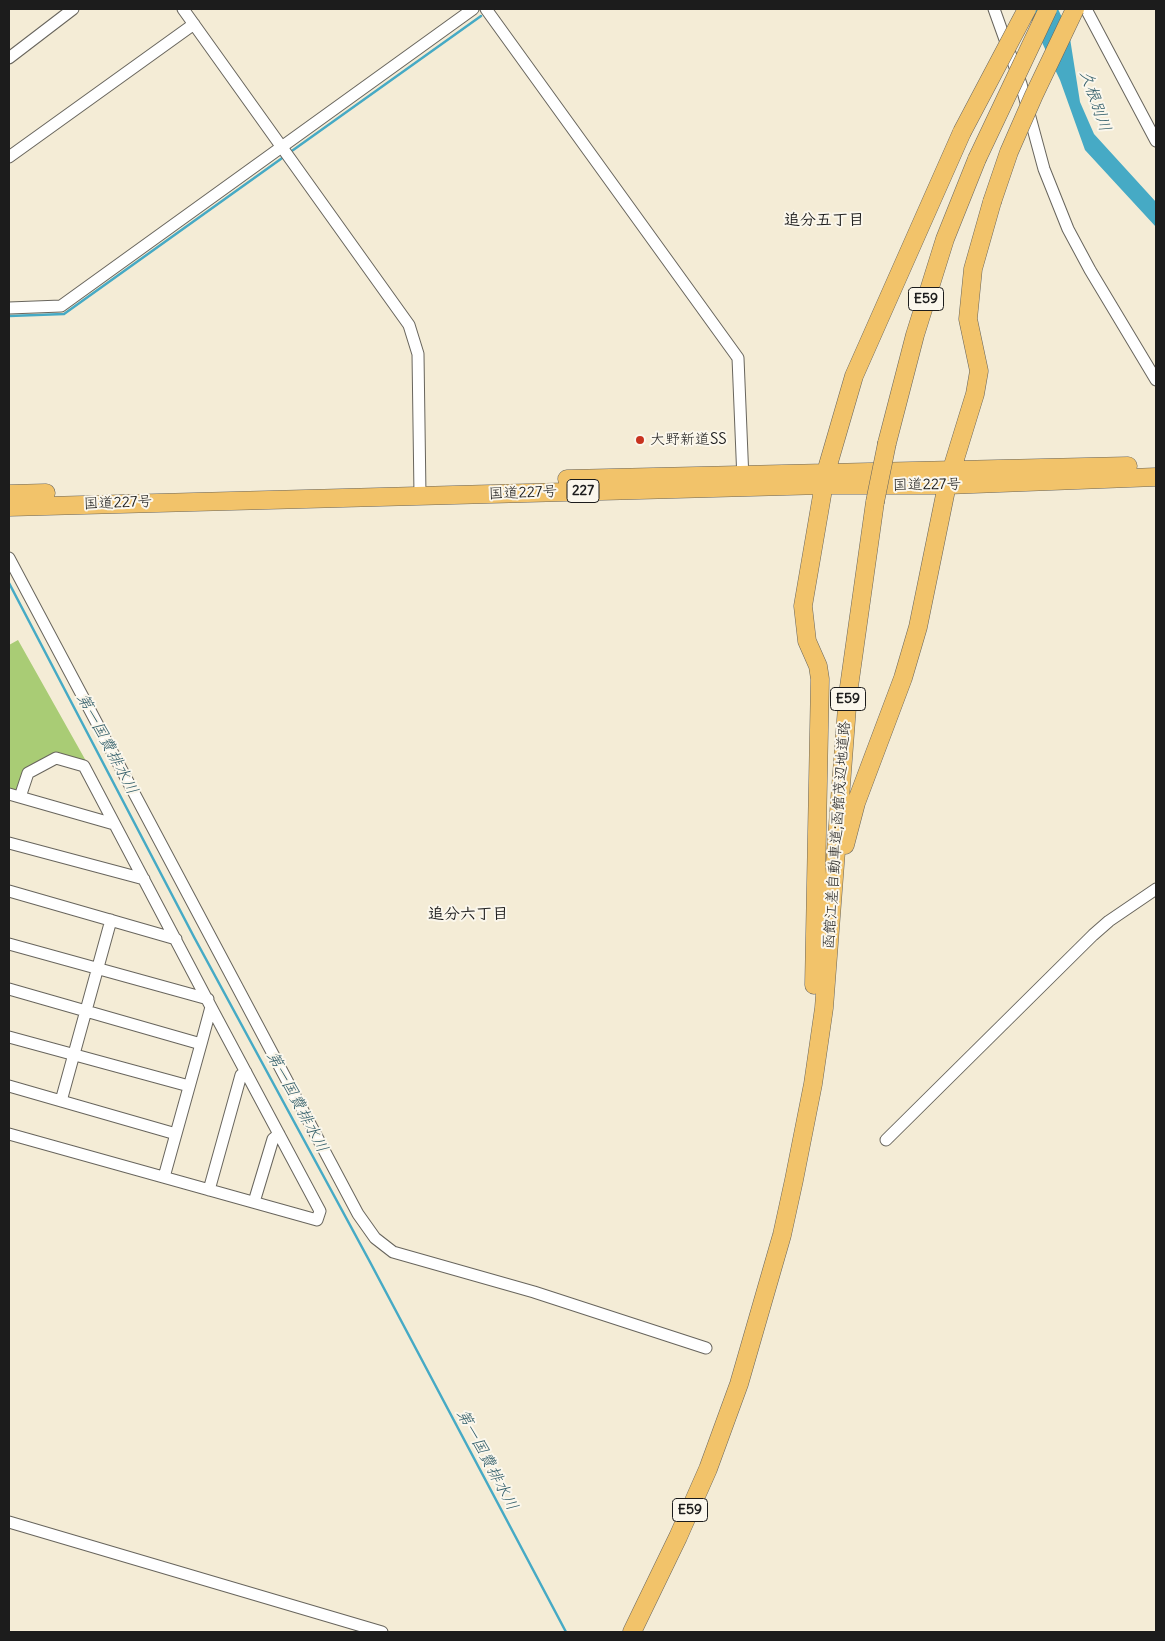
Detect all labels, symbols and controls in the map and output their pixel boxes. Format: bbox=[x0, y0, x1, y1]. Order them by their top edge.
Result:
water label: 久根別川 bbox=[1076, 68, 1114, 134]
district label: 追分五丁目 bbox=[784, 210, 864, 230]
road number: E59 bbox=[908, 288, 944, 310]
place label: 大野新道SS bbox=[650, 431, 727, 449]
marker: 大野新道SS bbox=[634, 434, 646, 446]
street label: 国道227号 bbox=[892, 475, 962, 495]
road number: 227 bbox=[567, 480, 599, 502]
street label: 国道227号 bbox=[488, 483, 558, 503]
street label: 国道227号 bbox=[83, 493, 153, 513]
road number: E59 bbox=[830, 688, 866, 711]
water label: 第一国費排水川 bbox=[72, 690, 142, 798]
street label: 函館江差自動車道;函館茂辺地道路 bbox=[820, 720, 854, 950]
district label: 追分六丁目 bbox=[428, 904, 508, 924]
water label: 第一国費排水川 bbox=[262, 1048, 332, 1156]
water label: 第一国費排水川 bbox=[452, 1406, 522, 1514]
road number: E59 bbox=[672, 1498, 708, 1522]

